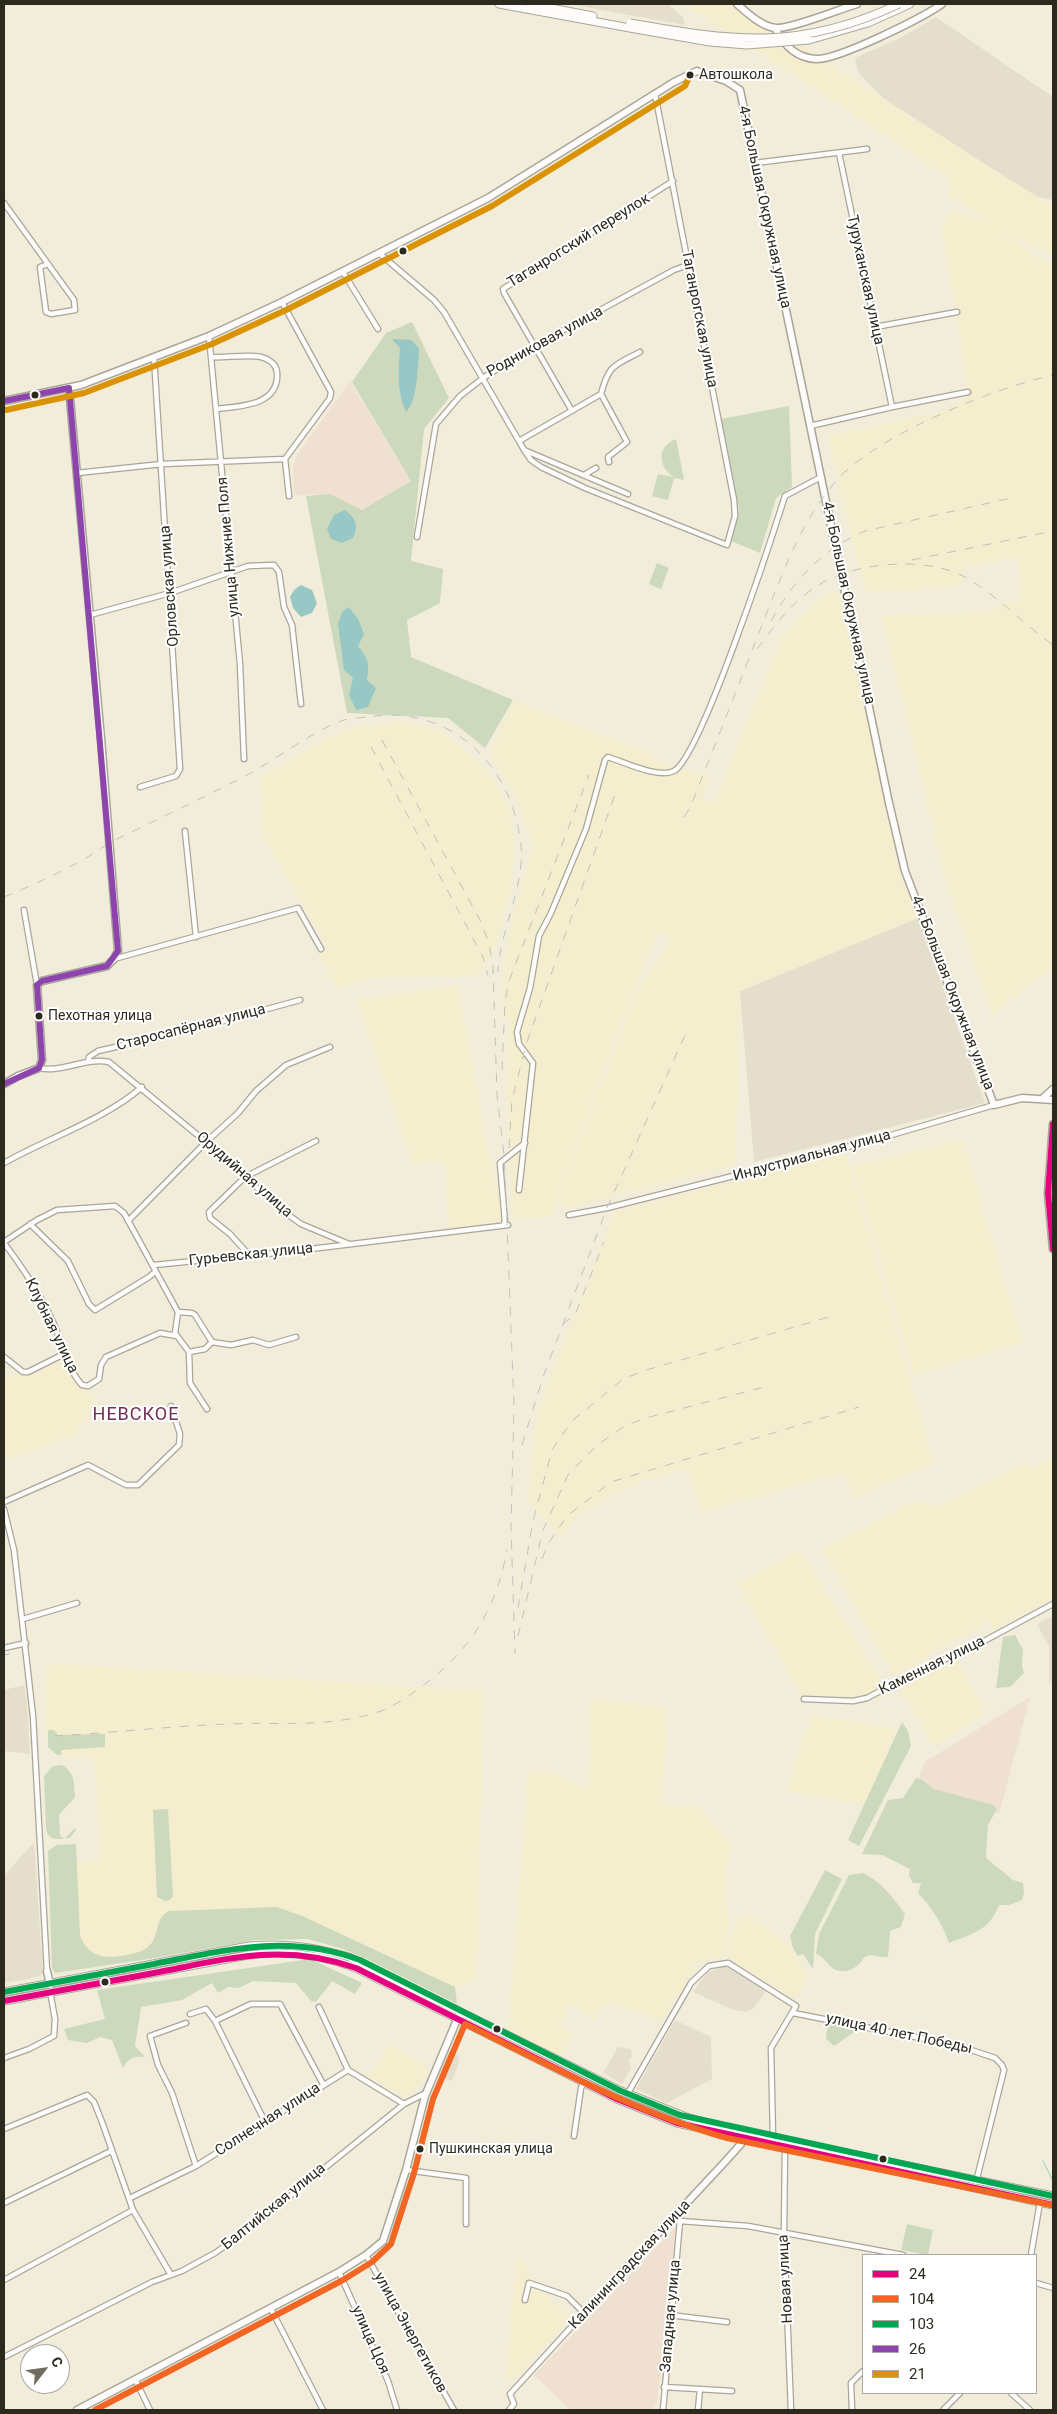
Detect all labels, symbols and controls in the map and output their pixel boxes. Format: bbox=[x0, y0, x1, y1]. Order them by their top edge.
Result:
place label: Автошкола bbox=[699, 67, 773, 83]
marker: Автошкола bbox=[685, 70, 695, 80]
street label: 4-я Большая Окружная улица bbox=[734, 104, 794, 310]
street label: Таганрогский переулок bbox=[504, 190, 654, 292]
street label: Туруханская улица bbox=[842, 213, 888, 347]
unlabelled marker bbox=[398, 246, 408, 256]
street label: Таганрогская улица bbox=[677, 249, 721, 389]
street label: Родниковая улица bbox=[484, 303, 606, 381]
unlabelled marker bbox=[30, 390, 40, 400]
street label: улица Нижние Поля bbox=[214, 476, 244, 618]
street label: 4-я Большая Окружная улица bbox=[818, 500, 878, 706]
street label: Орловская улица bbox=[157, 525, 183, 647]
street label: 4-я Большая Окружная улица bbox=[907, 893, 997, 1093]
street label: Старосапёрная улица bbox=[115, 1001, 267, 1055]
place label: Пехотная улица bbox=[48, 1008, 152, 1024]
marker: Пехотная улица bbox=[34, 1011, 44, 1021]
street label: Индустриальная улица bbox=[731, 1126, 893, 1186]
street label: Орудийная улица bbox=[192, 1128, 296, 1222]
street label: Гурьевская улица bbox=[188, 1240, 314, 1270]
street label: Клубная улица bbox=[20, 1276, 82, 1376]
district label: НЕВСКОЕ bbox=[92, 1404, 180, 1426]
street label: Каменная улица bbox=[876, 1633, 988, 1699]
unlabelled marker bbox=[100, 1977, 110, 1987]
street label: улица 40 лет Победы bbox=[824, 2010, 974, 2058]
unlabelled marker bbox=[492, 2024, 502, 2034]
street label: Солнечная улица bbox=[212, 2079, 324, 2161]
place label: Пушкинская улица bbox=[429, 2141, 553, 2157]
marker: Пушкинская улица bbox=[415, 2144, 425, 2154]
unlabelled marker bbox=[878, 2154, 888, 2164]
street label: Балтийская улица bbox=[219, 2160, 329, 2254]
street label: Калининградская улица bbox=[565, 2197, 695, 2333]
street label: Новая улица bbox=[775, 2234, 797, 2324]
legend bbox=[862, 2254, 1037, 2394]
street label: Западная улица bbox=[657, 2259, 685, 2373]
text: 24 bbox=[909, 2265, 926, 2283]
street label: улица Энергетиков bbox=[369, 2270, 451, 2396]
text: 104 bbox=[909, 2290, 934, 2308]
street label: улица Цоя bbox=[347, 2303, 393, 2377]
text: 103 bbox=[909, 2315, 934, 2333]
text: 26 bbox=[909, 2340, 926, 2358]
north arrow bbox=[20, 2344, 70, 2394]
text: С bbox=[48, 2354, 66, 2370]
text: 21 bbox=[909, 2365, 926, 2383]

